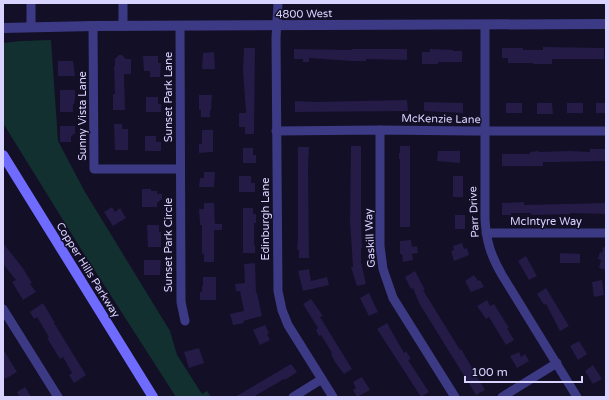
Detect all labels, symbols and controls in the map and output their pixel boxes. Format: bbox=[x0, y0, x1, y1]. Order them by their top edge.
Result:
street label: 4800 West bbox=[275, 7, 333, 21]
street label: Sunset Park Lane bbox=[162, 52, 175, 142]
street label: Sunny Vista Lane bbox=[76, 71, 89, 161]
street label: McKenzie Lane bbox=[401, 112, 481, 126]
street label: Edinburgh Lane bbox=[259, 178, 272, 260]
street label: Parr Drive bbox=[466, 186, 482, 238]
street label: Sunset Park Circle bbox=[162, 198, 175, 292]
street label: Gaskill Way bbox=[362, 208, 378, 268]
street label: McIntyre Way bbox=[510, 215, 582, 228]
street label: Copper Hills Parkway bbox=[53, 220, 123, 320]
scale bar bbox=[465, 358, 582, 384]
text: 100 m bbox=[471, 365, 508, 379]

